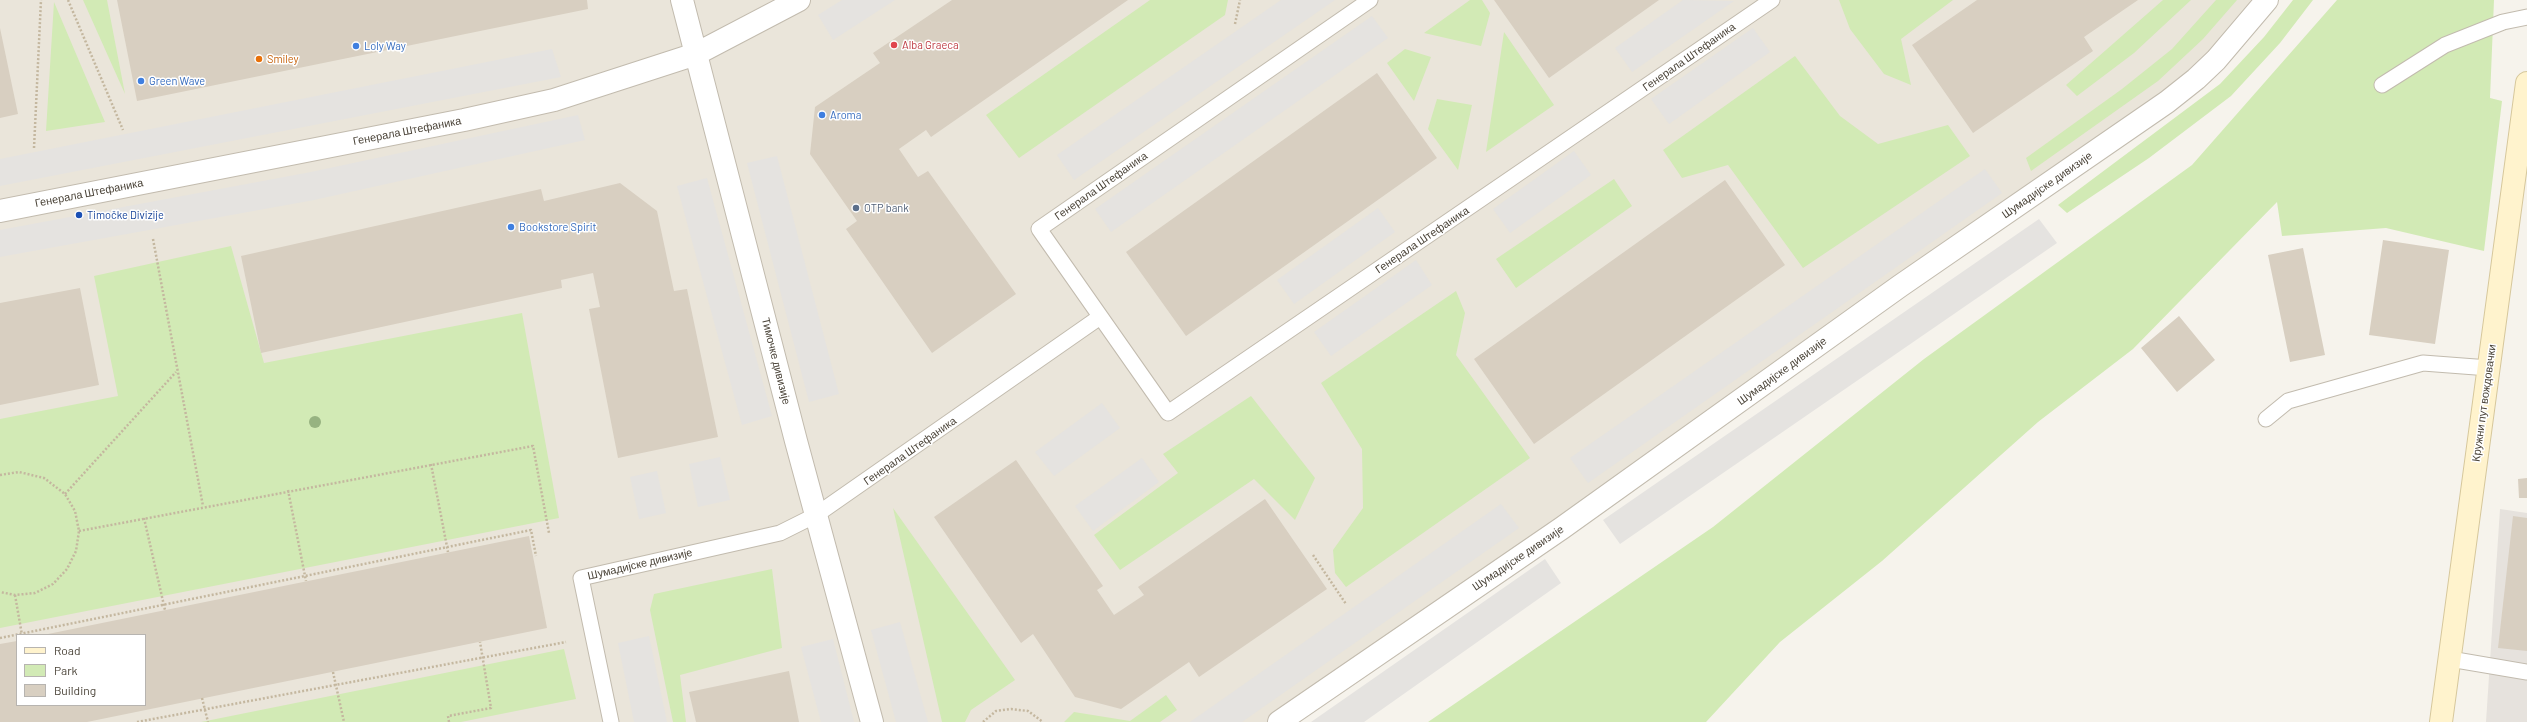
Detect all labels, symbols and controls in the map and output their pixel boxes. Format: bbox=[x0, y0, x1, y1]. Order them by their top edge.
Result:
street label: Генерала Штефаника bbox=[1640, 20, 1738, 94]
place label: Alba Graeca bbox=[902, 38, 959, 52]
place label: Loly Way bbox=[364, 39, 406, 53]
marker: Alba Graeca bbox=[889, 40, 899, 50]
marker: Loly Way bbox=[351, 41, 361, 51]
place label: Smiley bbox=[267, 52, 299, 66]
marker: Smiley bbox=[254, 54, 264, 64]
place label: Green Wave bbox=[149, 74, 205, 88]
marker: Green Wave bbox=[136, 76, 146, 86]
place label: Aroma bbox=[830, 108, 861, 122]
marker: Aroma bbox=[817, 110, 827, 120]
street label: Генерала Штефаника bbox=[352, 114, 462, 148]
street label: Генерала Штефаника bbox=[1052, 149, 1150, 223]
street label: Шумадијске дивизије bbox=[1999, 149, 2095, 221]
street label: Генерала Штефаника bbox=[34, 176, 144, 210]
place label: OTP bank bbox=[864, 201, 909, 215]
marker: OTP bank bbox=[851, 203, 861, 213]
street label: Генерала Штефаника bbox=[1373, 204, 1471, 276]
place label: Timočke Divizije bbox=[87, 208, 164, 222]
marker: Timočke Divizije bbox=[74, 210, 84, 220]
place label: Bookstore Spirit bbox=[519, 220, 597, 234]
marker: Bookstore Spirit bbox=[506, 222, 516, 232]
street label: Тимочке дивизије bbox=[759, 316, 793, 406]
street label: Шумадијске дивизије bbox=[1735, 334, 1829, 408]
street label: Кружни пут вождовачки bbox=[2469, 343, 2499, 463]
street label: Генерала Штефаника bbox=[861, 414, 959, 488]
street label: Шумадијске дивизије bbox=[1470, 523, 1566, 593]
street label: Шумадијске дивизије bbox=[586, 546, 694, 582]
legend bbox=[16, 634, 146, 706]
text: Road bbox=[54, 643, 81, 657]
text: Park bbox=[54, 663, 78, 677]
text: Building bbox=[54, 683, 96, 697]

